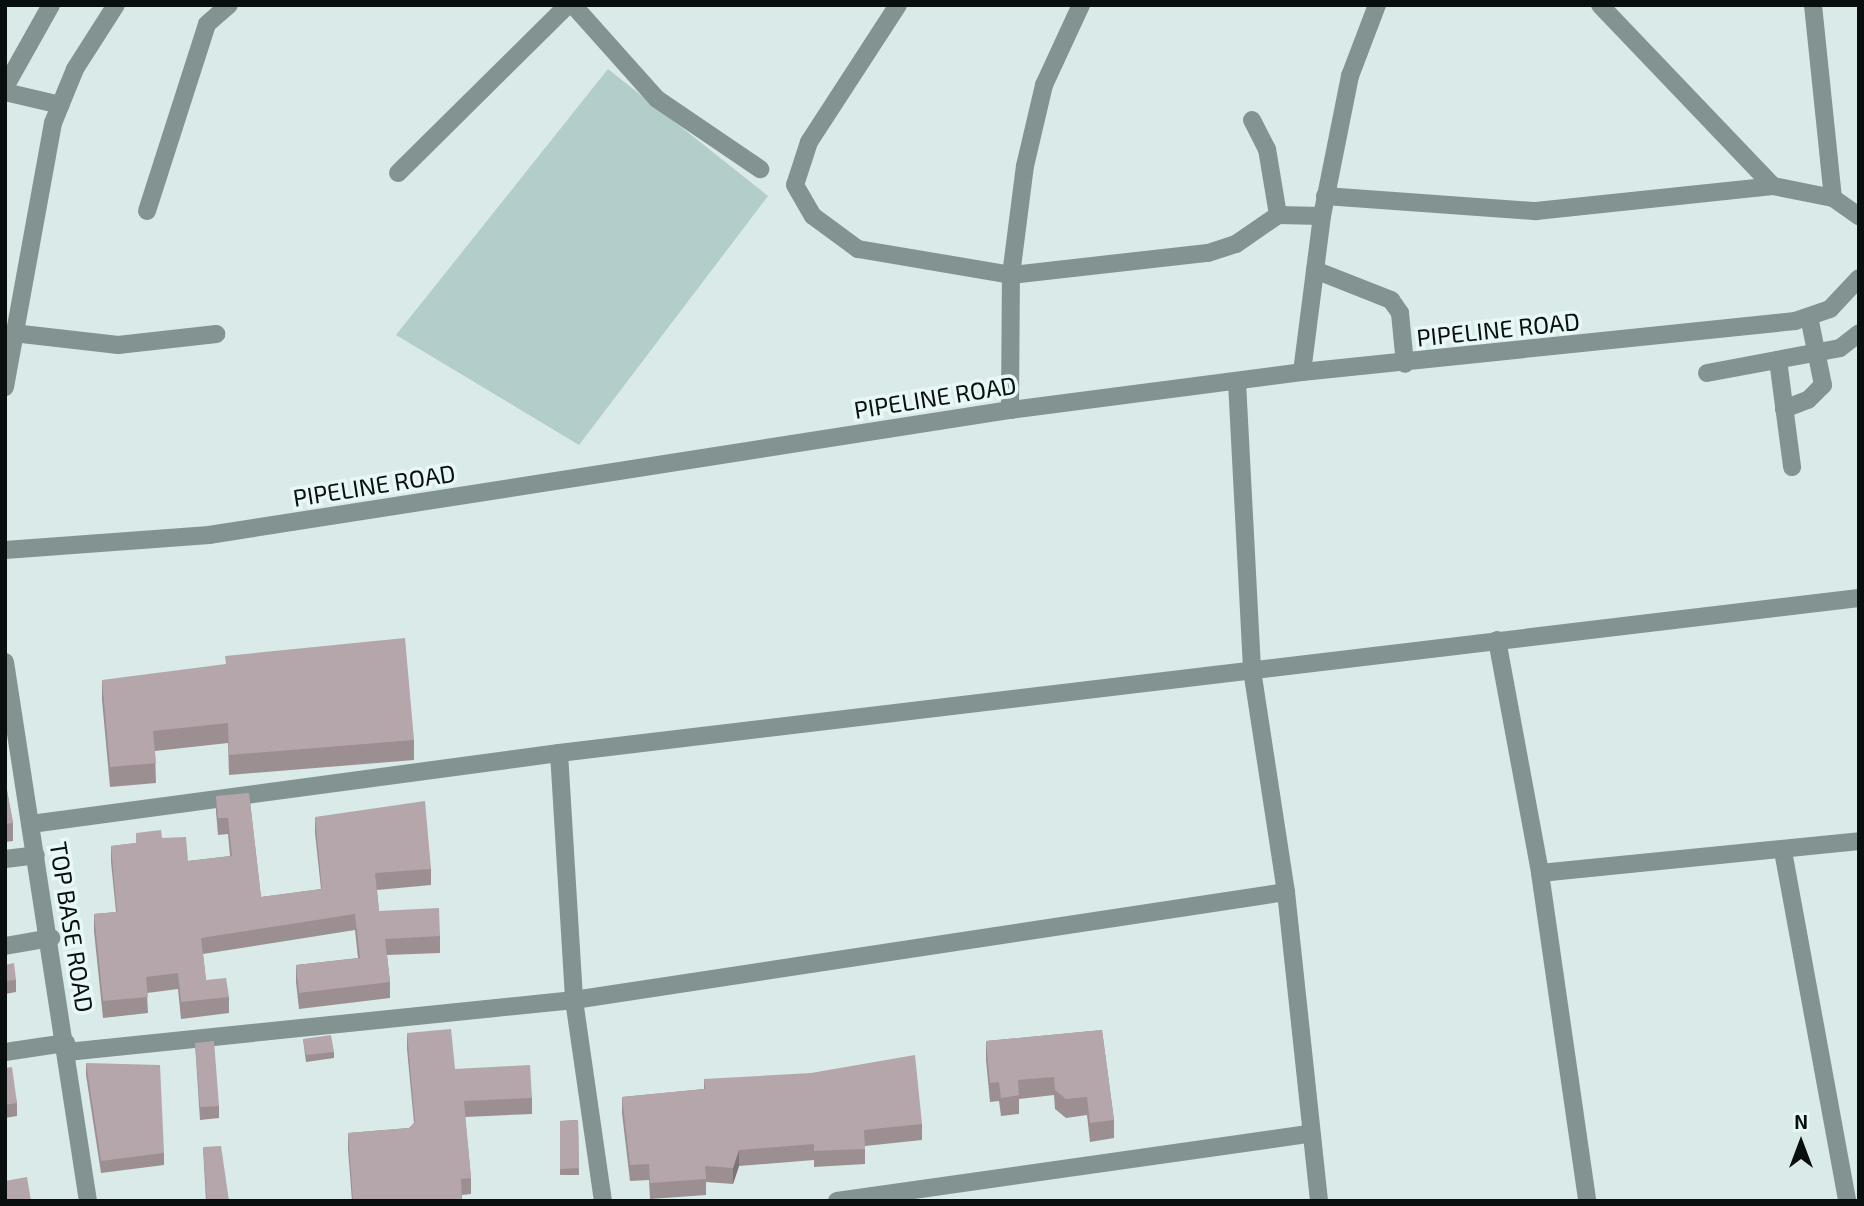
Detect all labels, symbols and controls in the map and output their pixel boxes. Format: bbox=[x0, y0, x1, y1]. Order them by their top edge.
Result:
street label: PIPELINE ROAD bbox=[1415, 306, 1581, 352]
street label: PIPELINE ROAD bbox=[852, 370, 1018, 424]
street label: PIPELINE ROAD bbox=[291, 458, 457, 512]
street label: TOP BASE ROAD bbox=[44, 839, 100, 1015]
north arrow bbox=[1766, 1108, 1836, 1178]
text: N bbox=[1794, 1110, 1808, 1133]

